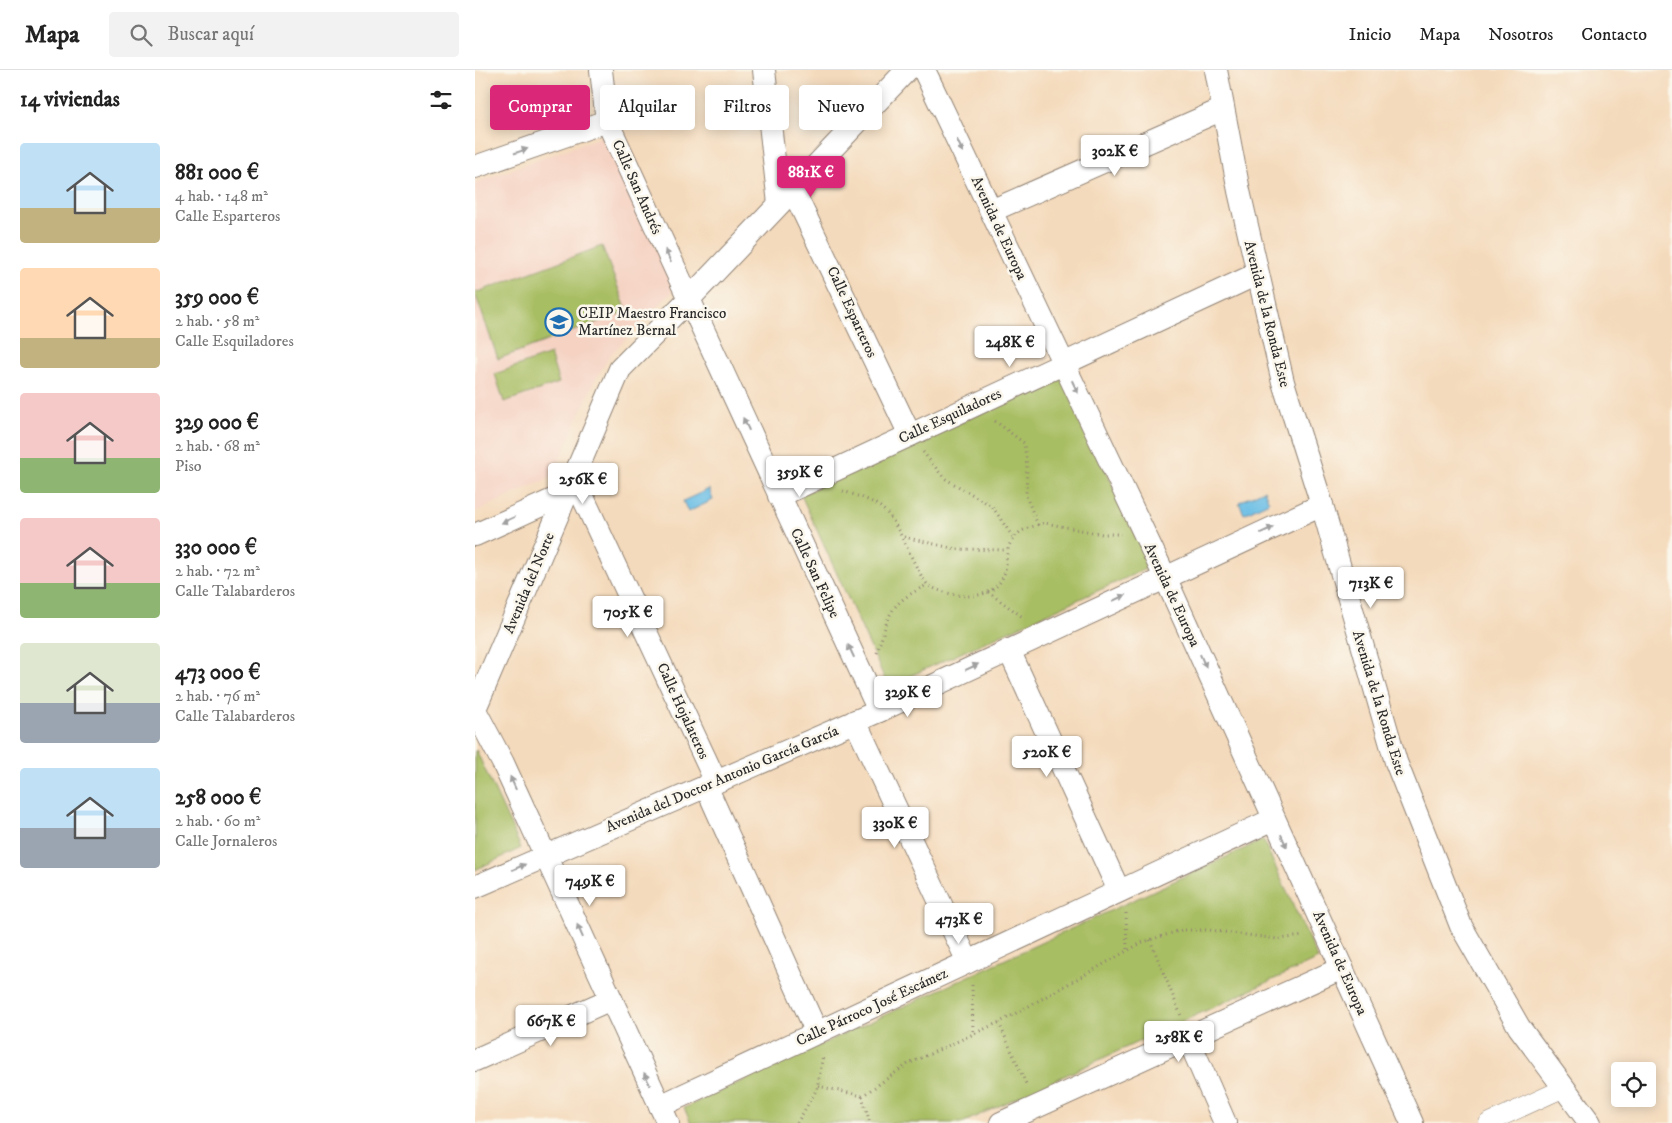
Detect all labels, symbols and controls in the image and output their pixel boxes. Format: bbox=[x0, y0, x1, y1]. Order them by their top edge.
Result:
search box bbox=[109, 12, 459, 57]
text: Mapa bbox=[25, 20, 79, 50]
icon: search bbox=[127, 21, 155, 49]
text: Buscar aquí bbox=[167, 23, 254, 46]
text: Inicio bbox=[1349, 24, 1391, 46]
text: Mapa bbox=[1419, 24, 1460, 46]
text: Nosotros bbox=[1488, 24, 1553, 46]
text: Contacto bbox=[1581, 24, 1647, 46]
chip: Comprar bbox=[490, 85, 590, 130]
chip: Alquilar bbox=[600, 85, 695, 130]
chip: Filtros bbox=[705, 85, 789, 130]
chip: Nuevo bbox=[799, 85, 882, 130]
icon: filters bbox=[427, 86, 455, 114]
text: 14 viviendas bbox=[20, 87, 120, 113]
pin: 302K € bbox=[1074, 134, 1156, 177]
street label: Calle San Andrés bbox=[608, 137, 666, 237]
one-way arrow bbox=[956, 139, 964, 153]
text: 302K € bbox=[1092, 141, 1138, 161]
one-way arrow bbox=[514, 147, 529, 155]
pin: 881K € bbox=[770, 156, 852, 198]
text: 881 000 € bbox=[175, 160, 259, 186]
text: 881K € bbox=[788, 162, 834, 182]
icon: home bbox=[60, 163, 120, 223]
street label: Avenida de Europa bbox=[967, 173, 1032, 283]
text: 4 hab. · 148 m² bbox=[175, 186, 268, 206]
text: Calle Esparteros bbox=[175, 206, 280, 226]
street label: Avenida de la Ronda Este bbox=[1240, 239, 1294, 389]
one-way arrow bbox=[663, 249, 671, 263]
street label: Calle Esparteros bbox=[823, 263, 881, 361]
text: 359 000 € bbox=[175, 285, 259, 311]
icon: home bbox=[60, 288, 120, 348]
place label: CEIP Maestro Francisco Martínez Bernal bbox=[578, 304, 726, 340]
school or university icon: CEIP Maestro Francisco Martínez Bernal bbox=[544, 307, 574, 337]
text: 2 hab. · 58 m² bbox=[175, 311, 260, 331]
pin: 248K € bbox=[969, 326, 1051, 368]
text: Calle Esquiladores bbox=[175, 331, 294, 351]
text: 248K € bbox=[985, 332, 1035, 352]
one-way arrow bbox=[1070, 380, 1079, 395]
street label: Calle Esquiladores bbox=[896, 384, 1004, 448]
text: 329 000 € bbox=[175, 410, 259, 436]
icon: home bbox=[60, 413, 120, 473]
one-way arrow bbox=[741, 417, 749, 431]
text: 2 hab. · 68 m² bbox=[175, 436, 260, 456]
text: Piso bbox=[175, 456, 202, 476]
pin: 359K € bbox=[759, 456, 841, 498]
pin: 256K € bbox=[542, 462, 624, 505]
text: 359K € bbox=[777, 462, 823, 482]
text: 256K € bbox=[559, 469, 607, 489]
one-way arrow bbox=[500, 516, 515, 524]
street label: Calle San Felipe bbox=[786, 525, 844, 621]
one-way arrow bbox=[1260, 526, 1274, 534]
street label: Avenida del Norte bbox=[499, 530, 559, 636]
text: 330 000 € bbox=[175, 535, 257, 561]
icon: home bbox=[60, 538, 120, 598]
street label: Avenida de Europa bbox=[1140, 540, 1205, 650]
text: 2 hab. · 72 m² bbox=[175, 561, 260, 581]
pin: 713K € bbox=[1330, 566, 1412, 609]
text: 713K € bbox=[1349, 573, 1393, 593]
text: Calle Talabarderos bbox=[175, 581, 295, 601]
one-way arrow bbox=[1112, 594, 1126, 602]
pin: 705K € bbox=[587, 596, 669, 638]
text: 705K € bbox=[603, 602, 653, 622]
street label: Avenida de la Ronda Este bbox=[1348, 628, 1410, 778]
one-way arrow bbox=[847, 644, 855, 658]
one-way arrow bbox=[1198, 654, 1207, 669]
text: 473 000 € bbox=[175, 660, 261, 686]
street label: Calle Hojalateros bbox=[652, 660, 714, 762]
icon: home bbox=[60, 663, 120, 723]
one-way arrow bbox=[965, 663, 979, 671]
pin: 329K € bbox=[867, 676, 949, 718]
text: 329K € bbox=[885, 682, 931, 702]
text: 2 hab. · 76 m² bbox=[175, 686, 260, 706]
text: Calle Talabarderos bbox=[175, 706, 295, 726]
street label: Avenida del Doctor Antonio García García bbox=[603, 721, 842, 837]
pin: 520K € bbox=[1006, 736, 1088, 778]
text: 520K € bbox=[1023, 742, 1071, 762]
one-way arrow bbox=[508, 776, 516, 790]
text: 258 000 € bbox=[175, 785, 261, 811]
icon: home bbox=[60, 788, 120, 848]
pin: 330K € bbox=[854, 806, 936, 849]
text: 2 hab. · 60 m² bbox=[175, 811, 261, 831]
text: 330K € bbox=[873, 813, 917, 833]
text: Calle Jornaleros bbox=[175, 831, 277, 851]
one-way arrow bbox=[1280, 834, 1288, 848]
one-way arrow bbox=[512, 863, 526, 871]
pin: 749K € bbox=[549, 864, 631, 907]
text: 749K € bbox=[565, 871, 615, 891]
pin: 473K € bbox=[918, 902, 1000, 945]
street label: Avenida de Europa bbox=[1308, 908, 1372, 1019]
text: 473K € bbox=[935, 909, 983, 929]
one-way arrow bbox=[575, 924, 583, 938]
street label: Calle Párroco José Escámez bbox=[793, 963, 951, 1050]
pin: 667K € bbox=[510, 1004, 592, 1047]
text: 667K € bbox=[526, 1011, 576, 1031]
pin: 258K € bbox=[1138, 1020, 1220, 1063]
text: 258K € bbox=[1155, 1027, 1203, 1047]
map controls bbox=[1611, 1062, 1656, 1107]
button: locate bbox=[1611, 1062, 1656, 1107]
one-way arrow bbox=[643, 1072, 651, 1086]

